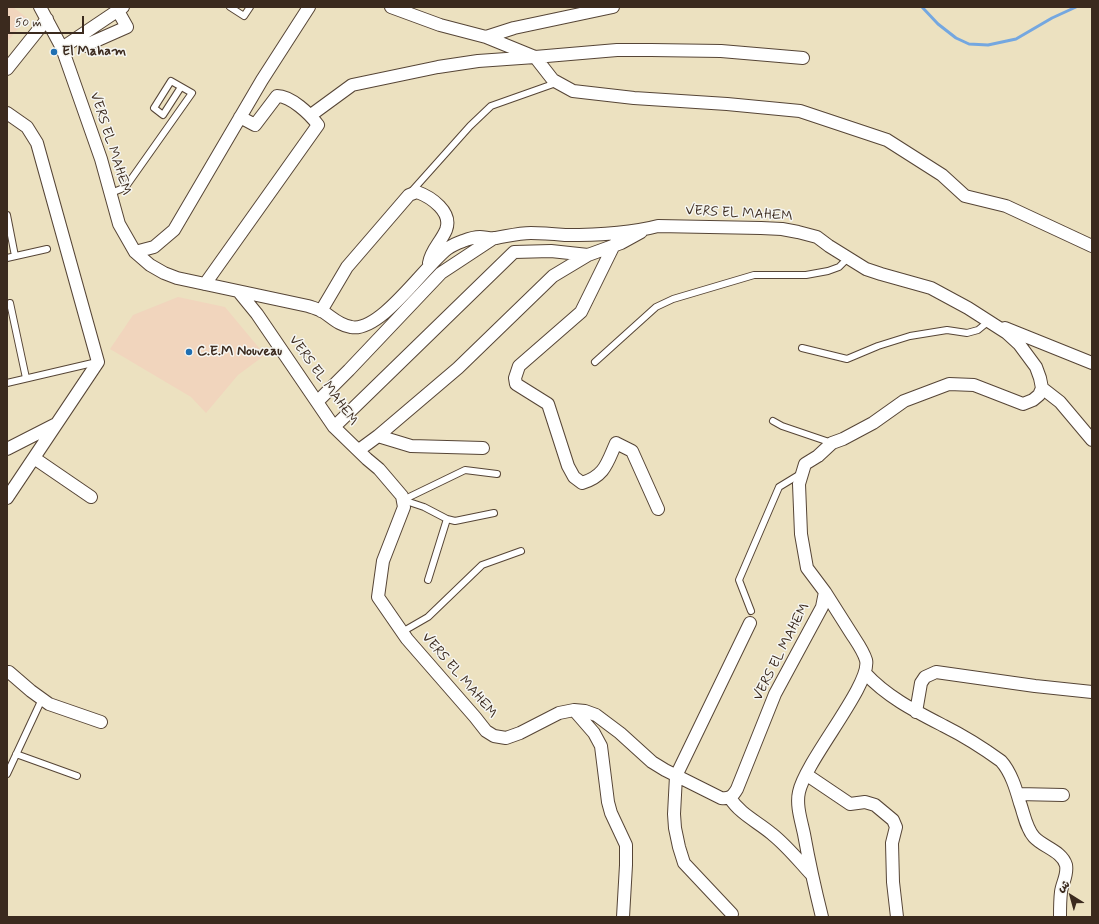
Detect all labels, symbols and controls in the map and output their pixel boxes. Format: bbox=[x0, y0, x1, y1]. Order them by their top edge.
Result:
scale bar bbox=[10, 8, 86, 34]
text: 50 m bbox=[15, 15, 42, 31]
place label: El Maham bbox=[62, 44, 126, 60]
marker: El Maham bbox=[49, 47, 59, 57]
street label: VERS EL MAHEM bbox=[85, 90, 135, 198]
street label: VERS EL MAHEM bbox=[685, 203, 793, 225]
street label: VERS EL MAHEM bbox=[285, 333, 361, 429]
place label: C.E.M Nouveau bbox=[197, 344, 282, 360]
marker: C.E.M Nouveau bbox=[184, 347, 194, 357]
street label: VERS EL MAHEM bbox=[750, 600, 814, 704]
street label: VERS EL MAHEM bbox=[417, 630, 501, 722]
north arrow bbox=[1051, 876, 1091, 916]
text: ش bbox=[1055, 877, 1073, 896]

